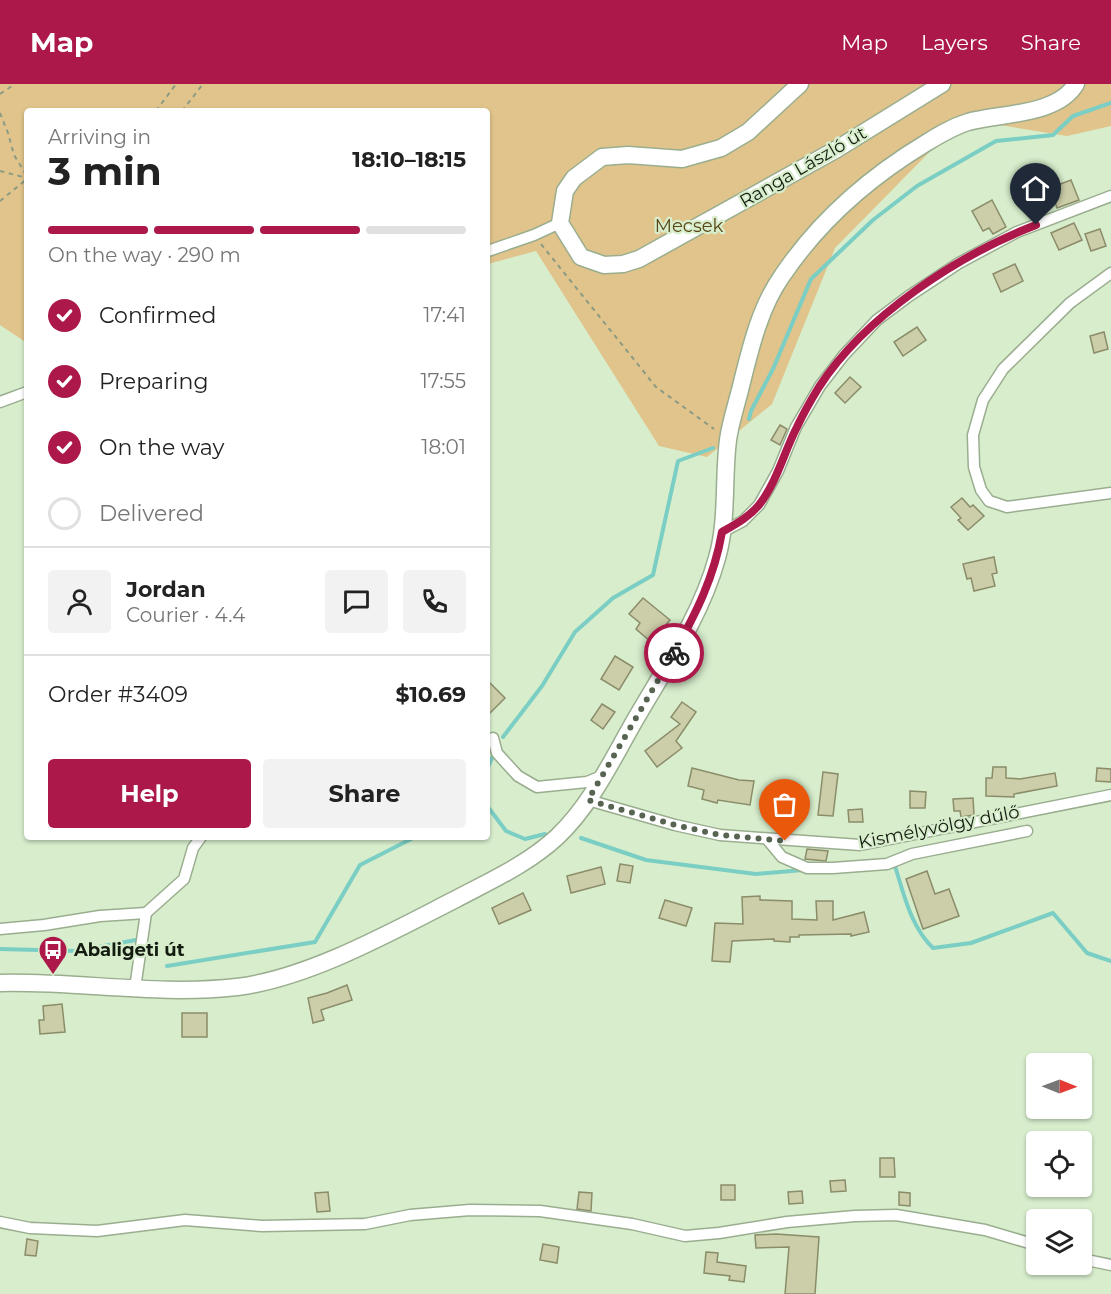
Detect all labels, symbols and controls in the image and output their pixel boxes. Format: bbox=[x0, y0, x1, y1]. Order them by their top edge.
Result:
text: Map bbox=[30, 25, 93, 59]
text: Map bbox=[841, 30, 888, 55]
text: Layers bbox=[921, 30, 988, 55]
text: Share bbox=[1021, 30, 1081, 55]
street label: Ranga László út bbox=[736, 122, 870, 212]
text: Arriving in bbox=[48, 125, 151, 149]
text: 18:10–18:15 bbox=[352, 146, 466, 173]
text: 3 min bbox=[48, 147, 162, 195]
pin bbox=[1010, 163, 1061, 225]
icon: home bbox=[1019, 172, 1052, 205]
park label: Mecsek bbox=[655, 215, 724, 237]
text: On the way · 290 m bbox=[48, 243, 241, 267]
icon: check bbox=[48, 299, 81, 332]
text: Confirmed bbox=[99, 302, 216, 329]
text: 17:41 bbox=[423, 303, 466, 327]
icon: check bbox=[48, 365, 81, 398]
text: Preparing bbox=[99, 368, 208, 395]
text: 17:55 bbox=[421, 369, 466, 393]
icon: check bbox=[48, 431, 81, 464]
text: On the way bbox=[99, 434, 224, 461]
text: 18:01 bbox=[421, 435, 466, 459]
text: Delivered bbox=[99, 500, 204, 527]
button: person bbox=[48, 570, 111, 633]
button: chat bbox=[325, 570, 388, 633]
button: phone bbox=[403, 570, 466, 633]
text: Jordan bbox=[126, 576, 206, 603]
text: Courier · 4.4 bbox=[126, 603, 245, 627]
courier bbox=[644, 623, 704, 683]
icon: bike bbox=[658, 637, 691, 670]
text: Order #3409 bbox=[48, 681, 188, 708]
text: $10.69 bbox=[395, 681, 466, 708]
button: Help bbox=[48, 759, 251, 828]
button: Share bbox=[263, 759, 466, 828]
pin bbox=[759, 779, 810, 841]
icon: bag bbox=[768, 788, 801, 821]
street label: Kismélyvölgy dűlő bbox=[857, 801, 1021, 853]
bus stop icon: Abaligeti út bbox=[37, 934, 69, 976]
place label: Abaligeti út bbox=[73, 939, 185, 961]
north arrow bbox=[1026, 1053, 1092, 1119]
map controls bbox=[1026, 1053, 1092, 1275]
button: locate bbox=[1026, 1131, 1092, 1197]
button: layers bbox=[1026, 1209, 1092, 1275]

